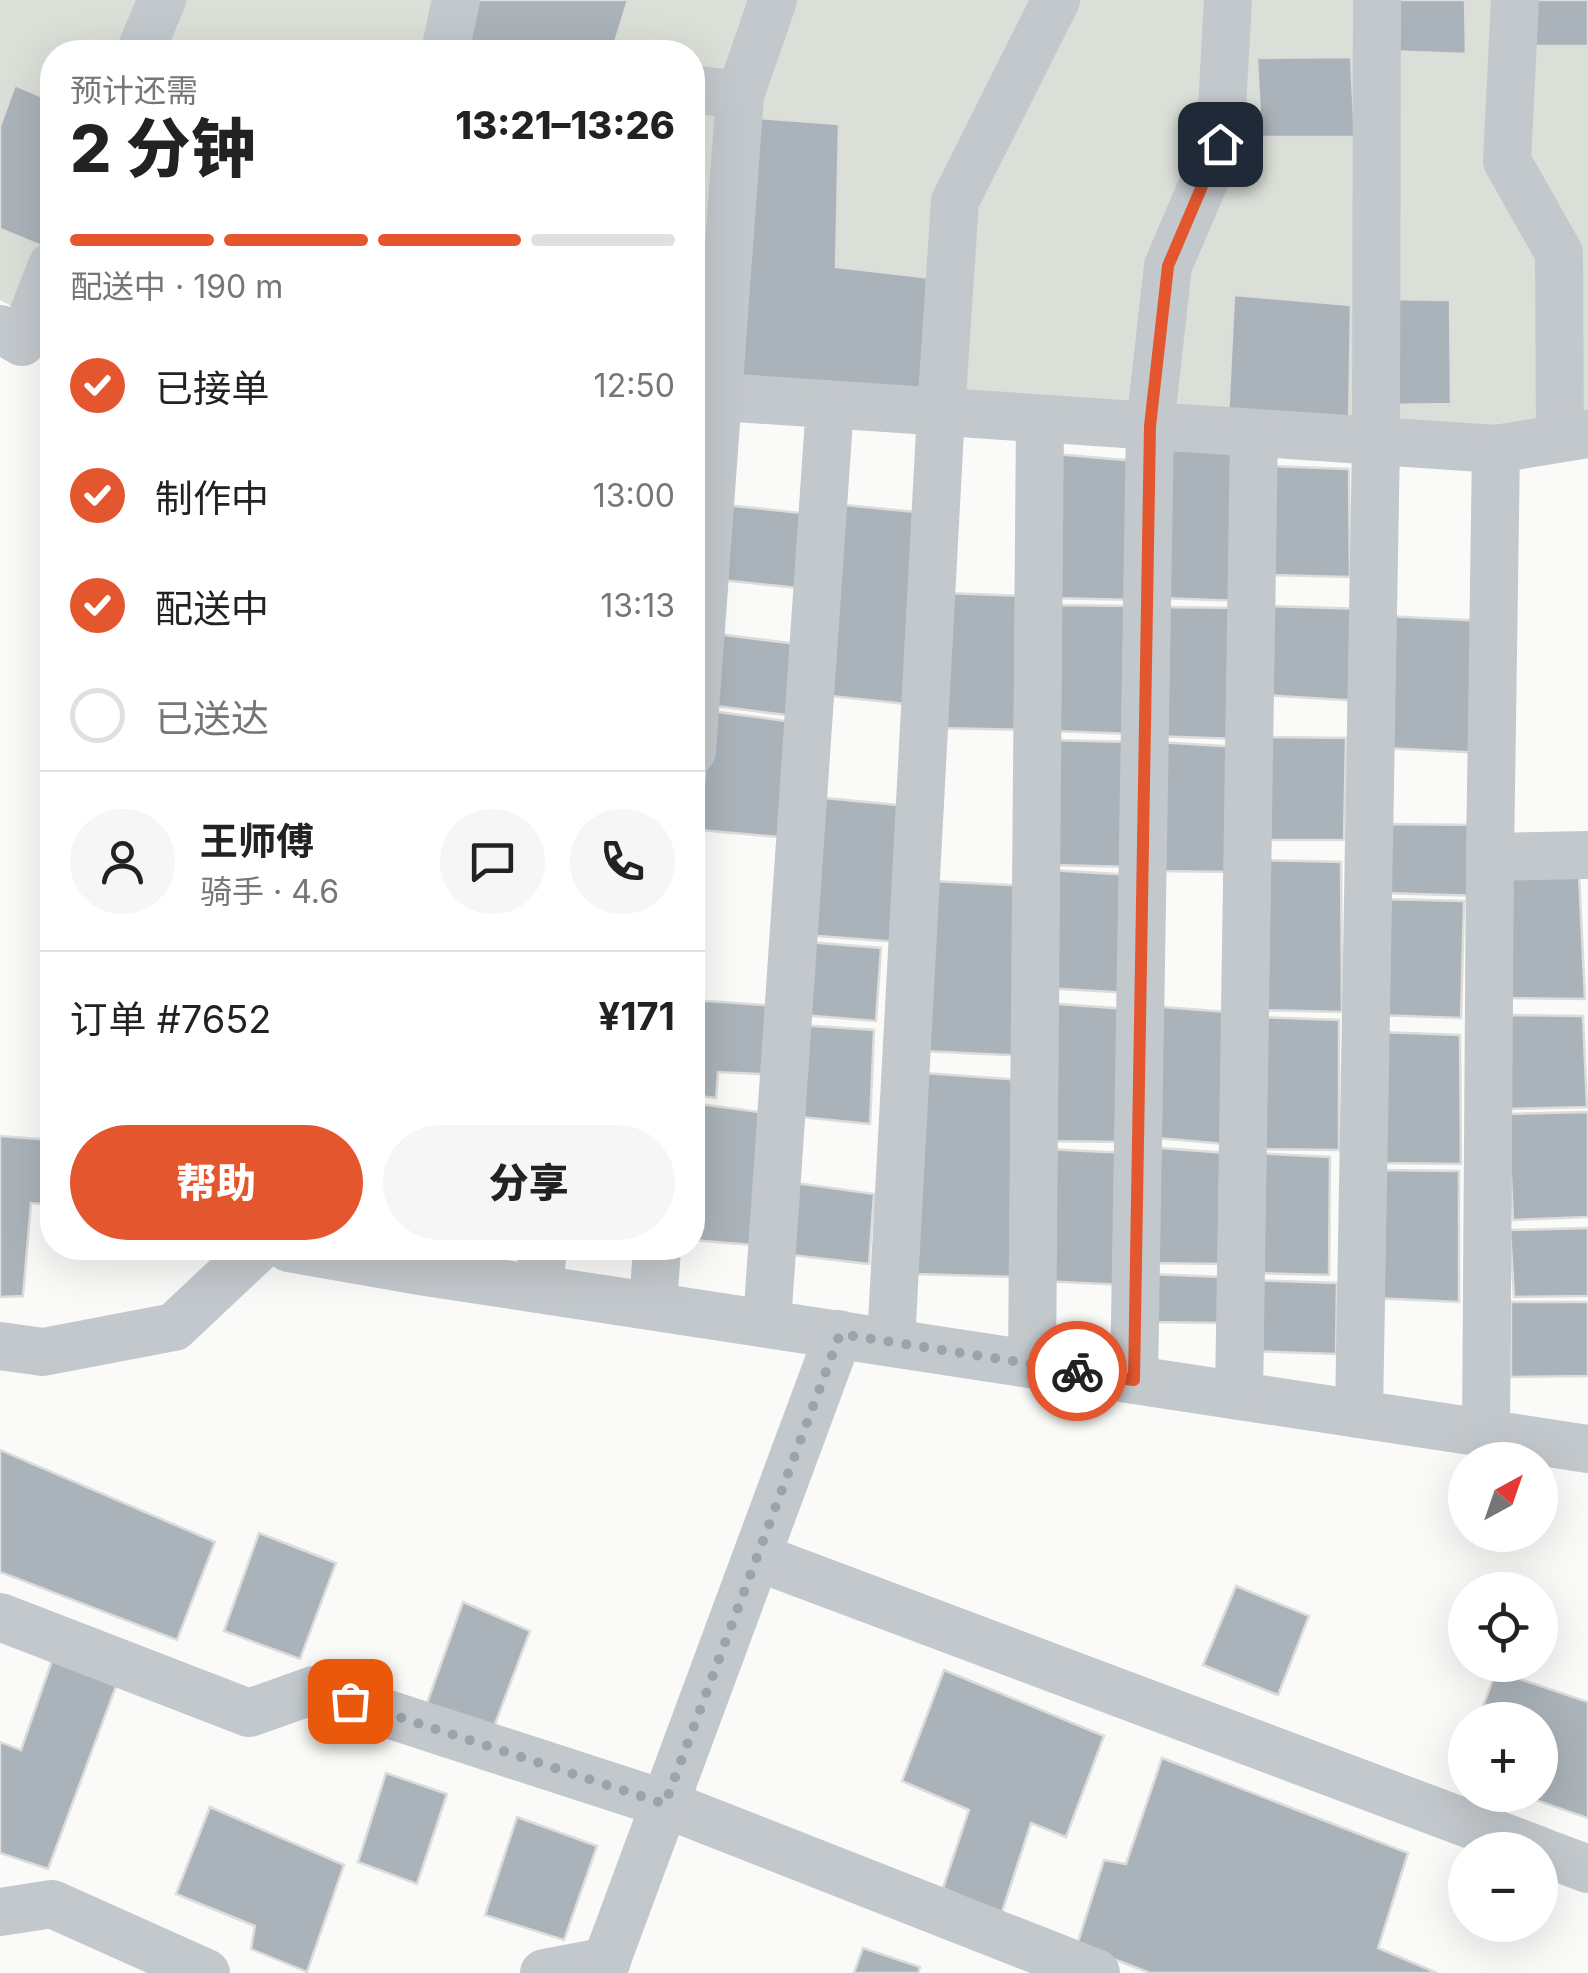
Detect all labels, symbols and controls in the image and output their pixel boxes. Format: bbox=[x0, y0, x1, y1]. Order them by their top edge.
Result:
text: 预计还需 bbox=[70, 71, 198, 110]
text: 13:21–13:26 bbox=[455, 102, 675, 148]
pin bbox=[1178, 102, 1263, 187]
text: 2 分钟 bbox=[70, 109, 256, 188]
icon: home bbox=[1193, 117, 1248, 172]
text: 配送中 · 190 m bbox=[70, 267, 283, 306]
icon: check bbox=[70, 358, 125, 413]
text: 已接单 bbox=[155, 365, 269, 411]
text: 12:50 bbox=[594, 366, 675, 405]
icon: check bbox=[70, 468, 125, 523]
text: 制作中 bbox=[155, 475, 269, 521]
text: 13:00 bbox=[593, 476, 675, 515]
icon: check bbox=[70, 578, 125, 633]
text: 配送中 bbox=[155, 585, 269, 631]
text: 13:13 bbox=[600, 586, 675, 625]
text: 已送达 bbox=[155, 695, 269, 741]
button: person bbox=[70, 809, 175, 914]
button: chat bbox=[440, 809, 545, 914]
button: phone bbox=[570, 809, 675, 914]
text: 王师傅 bbox=[200, 818, 314, 864]
text: 骑手 · 4.6 bbox=[200, 872, 339, 911]
text: ¥171 bbox=[598, 993, 675, 1039]
text: 订单 #7652 bbox=[70, 996, 272, 1042]
button: 帮助 bbox=[70, 1125, 363, 1240]
button: 分享 bbox=[383, 1125, 675, 1240]
courier bbox=[1027, 1321, 1127, 1421]
icon: bike bbox=[1050, 1344, 1105, 1399]
north arrow bbox=[1448, 1442, 1558, 1552]
map controls bbox=[1448, 1442, 1558, 1942]
button: locate bbox=[1448, 1572, 1558, 1682]
pin bbox=[308, 1659, 393, 1744]
icon: bag bbox=[323, 1674, 378, 1729]
button: + bbox=[1448, 1702, 1558, 1812]
button: − bbox=[1448, 1832, 1558, 1942]

